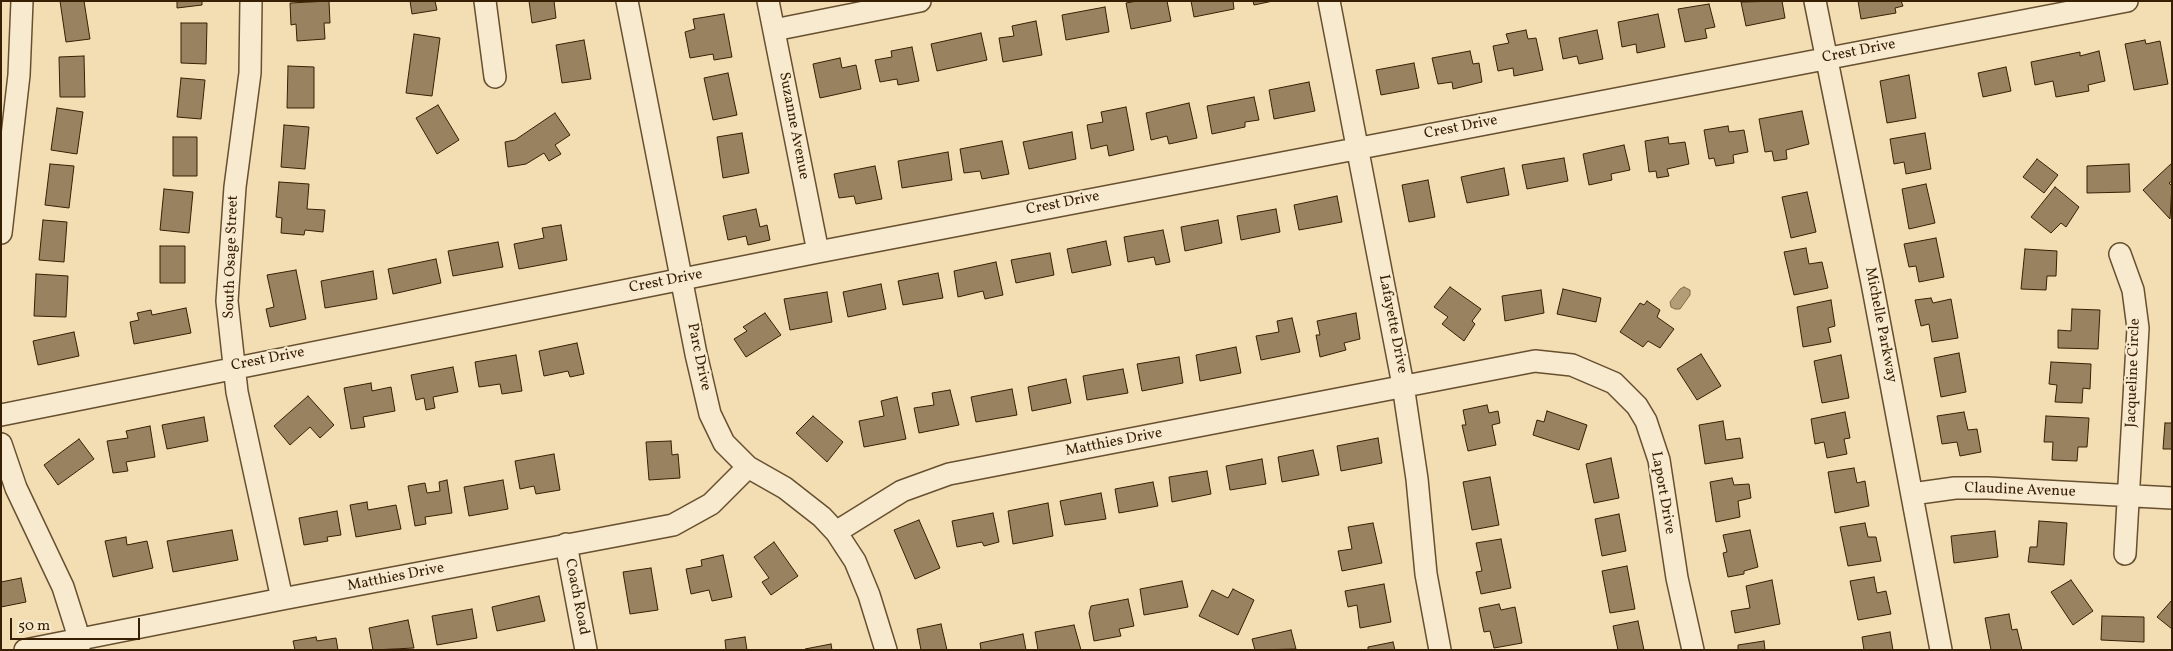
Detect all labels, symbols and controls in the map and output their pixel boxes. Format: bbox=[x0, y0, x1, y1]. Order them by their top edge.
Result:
street label: Crest Drive bbox=[1821, 36, 1897, 68]
street label: Suzanne Avenue bbox=[774, 71, 812, 181]
street label: Crest Drive bbox=[1423, 112, 1499, 144]
street label: Crest Drive bbox=[1025, 188, 1101, 220]
street label: South Osage Street bbox=[221, 195, 243, 319]
street label: Crest Drive bbox=[628, 266, 704, 298]
street label: Michelle Parkway bbox=[1860, 266, 1900, 384]
street label: Lafayette Drive bbox=[1374, 273, 1410, 375]
street label: Jacqueline Circle bbox=[2123, 318, 2145, 428]
street label: Parc Drive bbox=[682, 321, 714, 393]
street label: Crest Drive bbox=[230, 344, 306, 376]
street label: Matthies Drive bbox=[1064, 425, 1164, 461]
street label: Laport Drive bbox=[1646, 450, 1678, 536]
street label: Claudine Avenue bbox=[1964, 480, 2076, 502]
street label: Coach Road bbox=[560, 557, 592, 637]
street label: Matthies Drive bbox=[346, 560, 446, 596]
scale bar bbox=[12, 608, 142, 640]
text: 50 m bbox=[18, 616, 50, 637]

